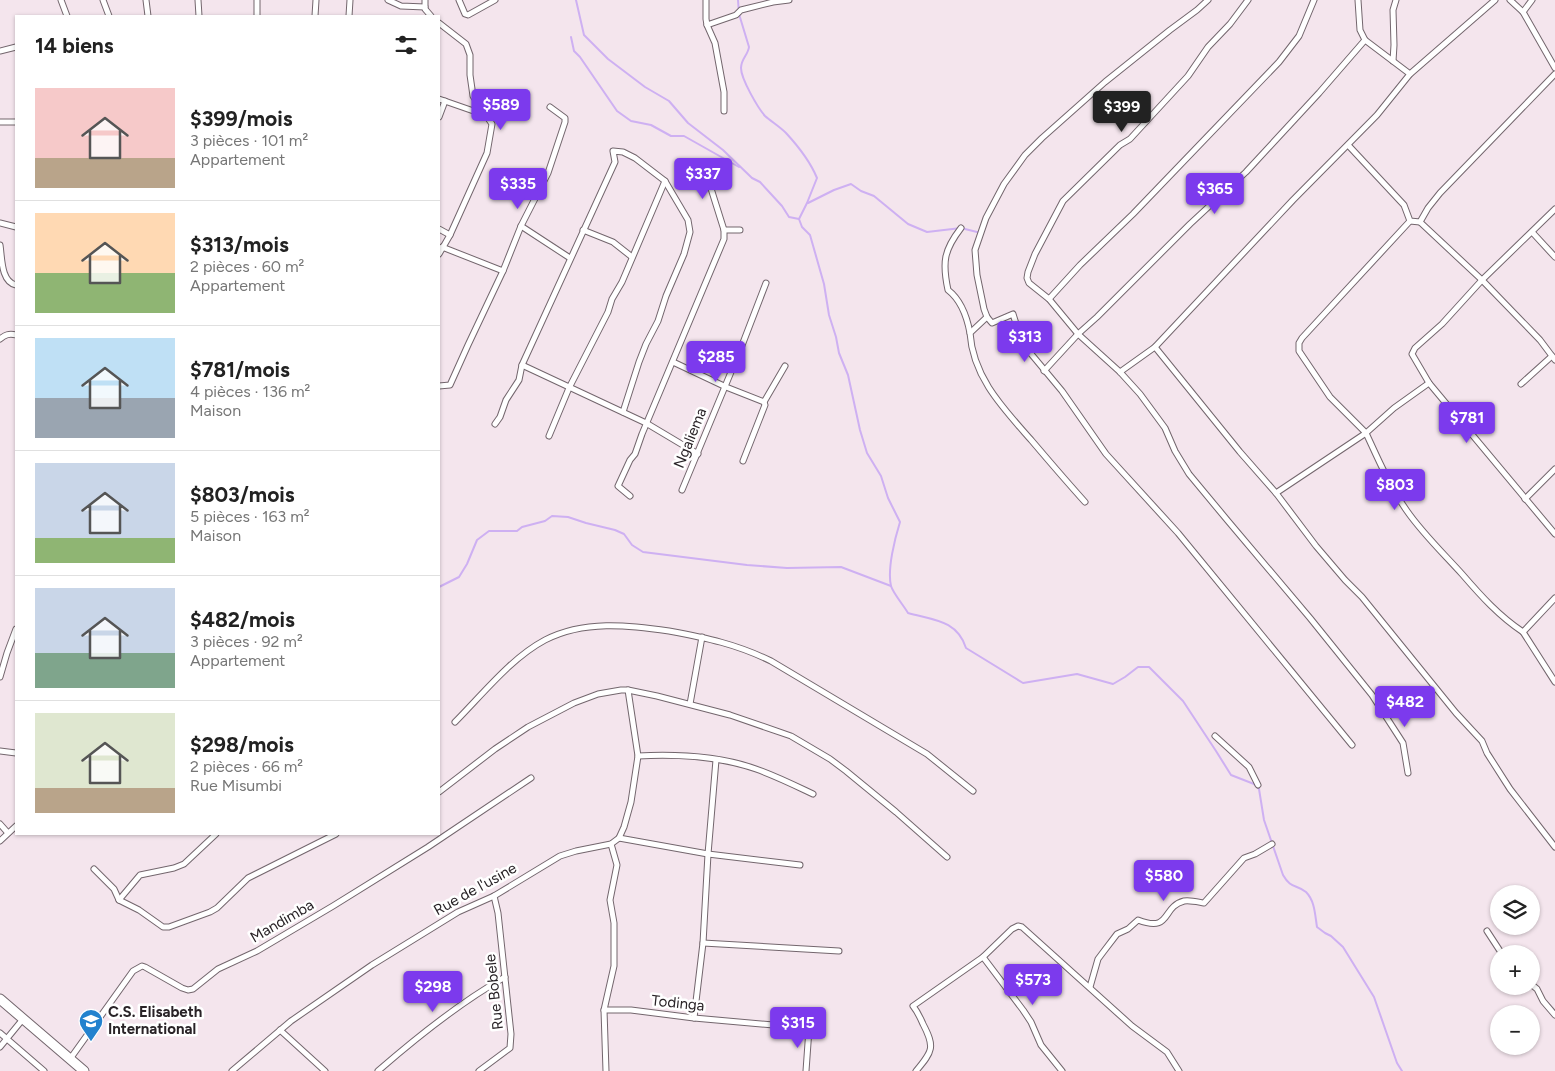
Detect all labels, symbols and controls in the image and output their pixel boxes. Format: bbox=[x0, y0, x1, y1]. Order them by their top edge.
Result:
icon: filters bbox=[392, 31, 420, 59]
text: 14 biens bbox=[35, 33, 114, 58]
pin: $589 bbox=[471, 88, 531, 131]
pin: $399 bbox=[1092, 90, 1152, 133]
text: $589 bbox=[482, 95, 520, 114]
text: $399 bbox=[1104, 97, 1140, 116]
text: $399/mois bbox=[190, 106, 293, 131]
icon: home bbox=[75, 108, 135, 168]
text: 3 pièces · 101 m² bbox=[190, 131, 308, 150]
text: Appartement bbox=[190, 150, 285, 169]
pin: $337 bbox=[673, 158, 733, 200]
text: $337 bbox=[685, 164, 721, 183]
pin: $335 bbox=[488, 168, 548, 210]
pin: $365 bbox=[1185, 172, 1245, 215]
text: $335 bbox=[500, 174, 536, 193]
text: $365 bbox=[1197, 179, 1233, 198]
text: $313/mois bbox=[190, 232, 289, 257]
icon: home bbox=[75, 233, 135, 293]
text: 2 pièces · 60 m² bbox=[190, 257, 304, 276]
text: Appartement bbox=[190, 276, 285, 295]
pin: $313 bbox=[995, 320, 1055, 363]
text: $313 bbox=[1008, 327, 1042, 346]
pin: $285 bbox=[686, 340, 746, 383]
text: $285 bbox=[697, 347, 735, 366]
text: $781/mois bbox=[190, 357, 290, 382]
icon: home bbox=[75, 358, 135, 418]
text: 4 pièces · 136 m² bbox=[190, 382, 310, 401]
text: Maison bbox=[190, 401, 241, 420]
pin: $781 bbox=[1437, 402, 1497, 444]
street label: Ngaliema bbox=[670, 405, 710, 471]
text: $781 bbox=[1450, 408, 1484, 427]
pin: $803 bbox=[1365, 468, 1425, 511]
text: $803 bbox=[1376, 475, 1414, 494]
text: $803/mois bbox=[190, 482, 295, 507]
icon: home bbox=[75, 483, 135, 543]
text: 5 pièces · 163 m² bbox=[190, 507, 310, 526]
text: Maison bbox=[190, 526, 241, 545]
text: $482/mois bbox=[190, 607, 295, 632]
icon: home bbox=[75, 608, 135, 668]
text: 3 pièces · 92 m² bbox=[190, 632, 303, 651]
text: Appartement bbox=[190, 651, 285, 670]
pin: $482 bbox=[1375, 686, 1435, 728]
text: $482 bbox=[1386, 692, 1424, 711]
text: $298/mois bbox=[190, 732, 294, 757]
icon: home bbox=[75, 733, 135, 793]
text: 2 pièces · 66 m² bbox=[190, 757, 303, 776]
text: Rue Misumbi bbox=[190, 776, 282, 795]
street label: Rue de l'usine bbox=[430, 859, 520, 919]
pin: $580 bbox=[1134, 860, 1194, 902]
text: $580 bbox=[1145, 866, 1183, 885]
map controls bbox=[1490, 885, 1540, 1055]
button: layers bbox=[1490, 885, 1540, 935]
street label: Mandimba bbox=[247, 896, 317, 946]
button: + bbox=[1490, 945, 1540, 995]
street label: Rue Bobele bbox=[481, 953, 507, 1031]
pin: $573 bbox=[1003, 964, 1063, 1006]
pin: $298 bbox=[403, 970, 463, 1013]
text: $573 bbox=[1015, 970, 1051, 989]
text: $298 bbox=[414, 977, 452, 996]
street label: Todinga bbox=[651, 991, 705, 1015]
place label: C.S. Elisabeth International bbox=[108, 1003, 202, 1038]
button: − bbox=[1490, 1005, 1540, 1055]
pin: $315 bbox=[768, 1006, 828, 1049]
school or university icon: C.S. Elisabeth International bbox=[78, 1008, 104, 1042]
text: $315 bbox=[781, 1013, 815, 1032]

